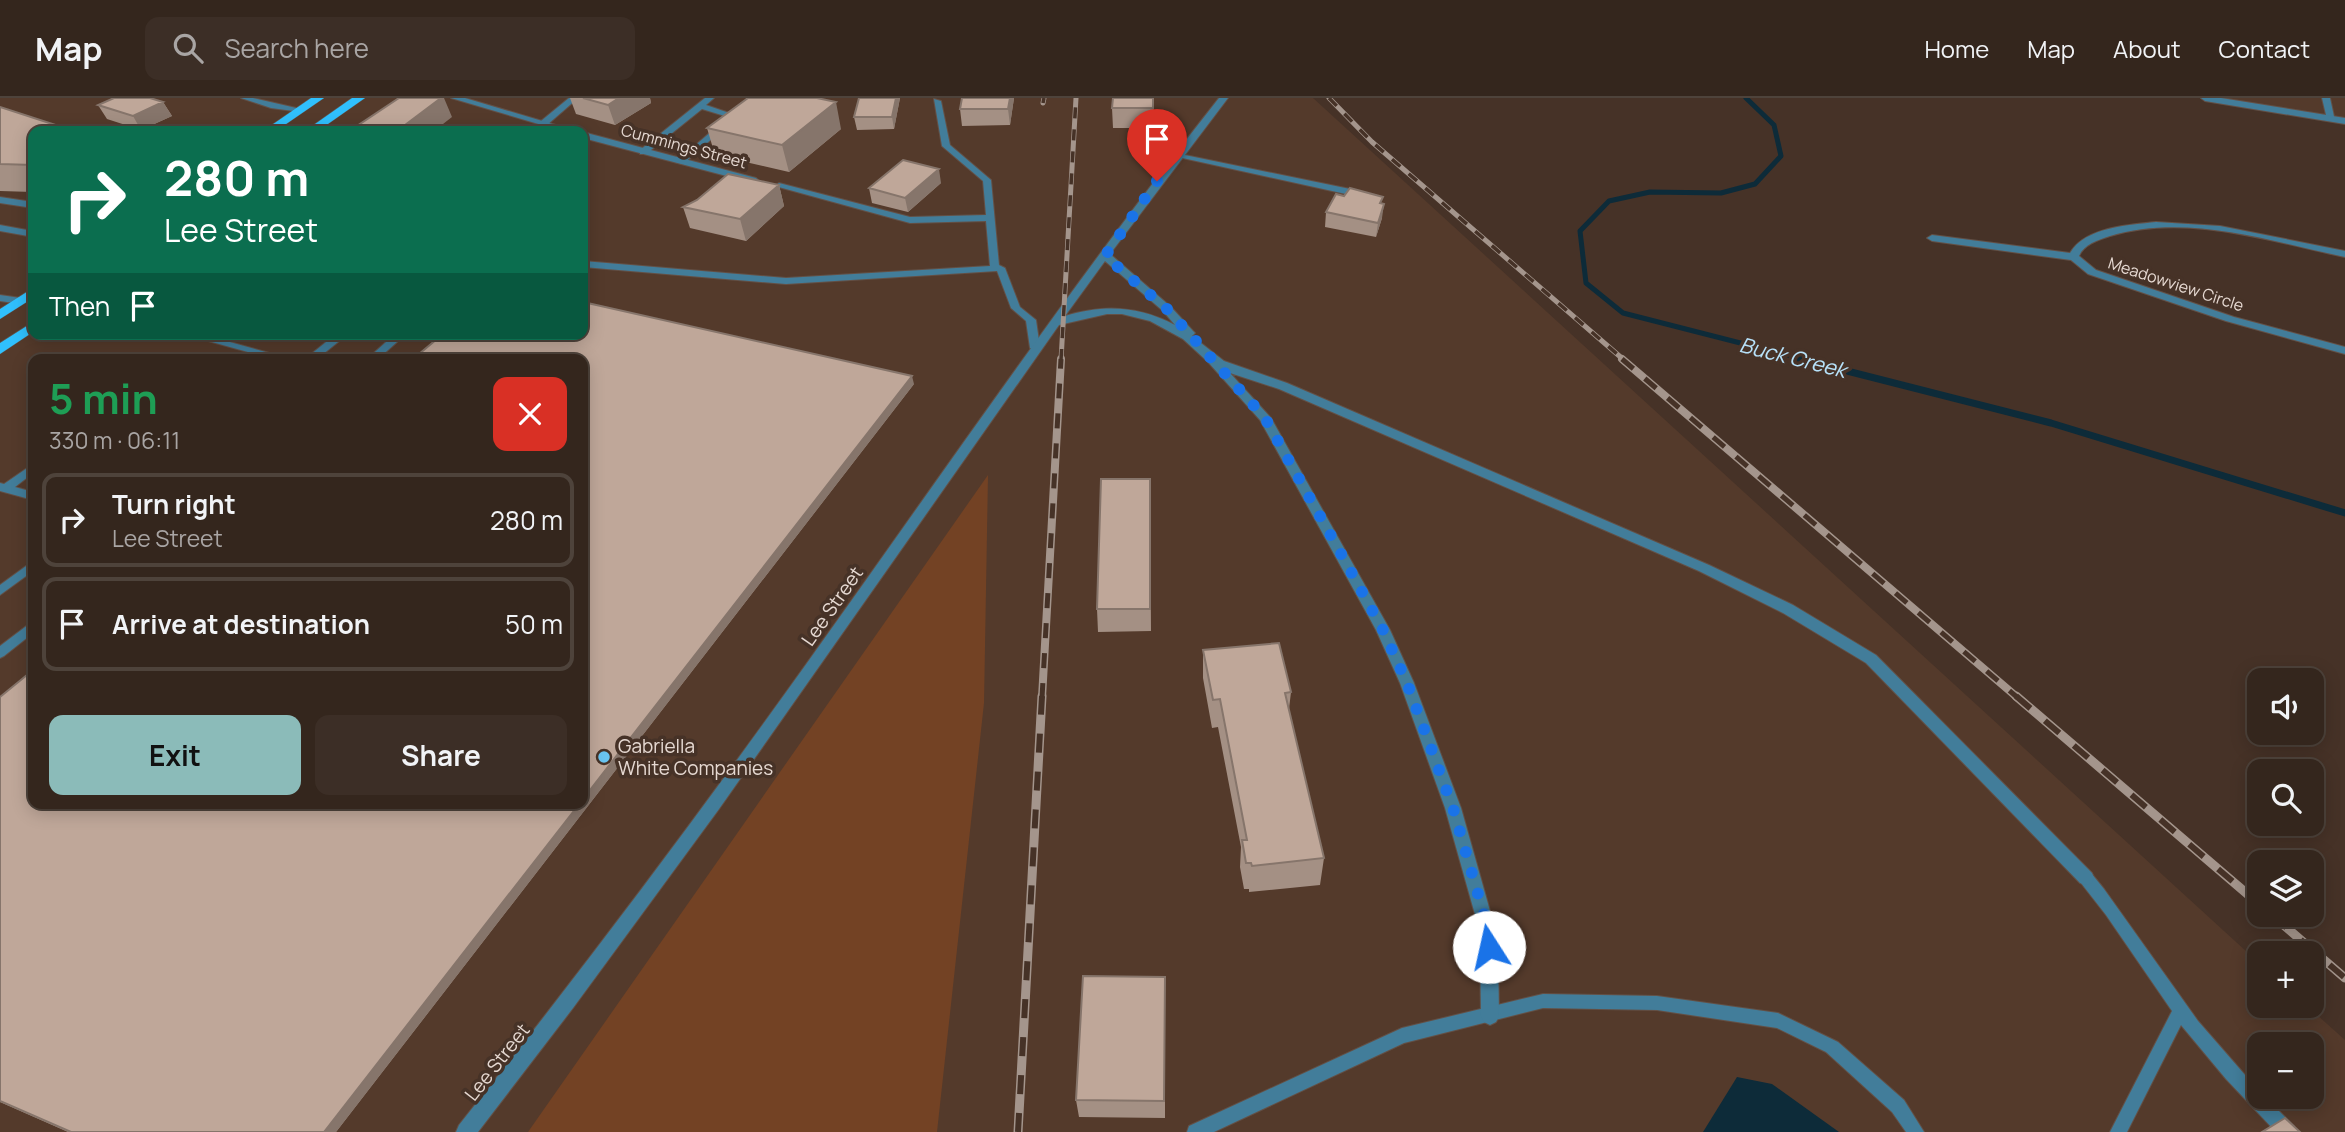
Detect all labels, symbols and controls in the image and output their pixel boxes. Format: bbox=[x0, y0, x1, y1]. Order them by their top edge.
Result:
search box bbox=[145, 17, 635, 80]
text: Map bbox=[35, 26, 103, 71]
icon: search bbox=[169, 29, 207, 67]
text: Search here bbox=[225, 30, 369, 66]
text: Home bbox=[1924, 32, 1989, 65]
text: Map bbox=[2027, 32, 2075, 65]
text: About bbox=[2113, 32, 2181, 65]
text: Contact bbox=[2219, 32, 2310, 65]
pin bbox=[1127, 109, 1187, 181]
street label: Cummings Street bbox=[619, 119, 749, 173]
icon: arrive bbox=[1138, 120, 1176, 158]
text: 280 m bbox=[164, 144, 309, 211]
icon: right bbox=[49, 154, 140, 245]
text: Lee Street bbox=[164, 208, 318, 252]
street label: Meadowview Circle bbox=[2105, 252, 2247, 316]
icon: arrive bbox=[124, 287, 162, 325]
text: Then bbox=[49, 288, 110, 324]
water label: Buck Creek bbox=[1737, 330, 1852, 384]
text: 5 min bbox=[49, 369, 158, 427]
button: close bbox=[493, 377, 567, 451]
text: 330 m · 06:11 bbox=[49, 424, 180, 456]
text: Turn right bbox=[112, 486, 236, 522]
icon: right bbox=[53, 501, 91, 539]
text: 280 m bbox=[490, 502, 563, 538]
text: Lee Street bbox=[112, 522, 223, 554]
street label: Lee Street bbox=[795, 561, 869, 651]
icon: arrive bbox=[53, 605, 91, 643]
text: Arrive at destination bbox=[112, 606, 370, 642]
text: 50 m bbox=[505, 606, 563, 642]
map controls bbox=[2247, 668, 2324, 1109]
button: sound bbox=[2247, 668, 2324, 745]
button: Exit bbox=[49, 715, 301, 795]
button: Share bbox=[315, 715, 567, 795]
place label: Gabriella White Companies bbox=[618, 733, 773, 781]
marker: Gabriella White Companies bbox=[596, 749, 612, 765]
button: search bbox=[2247, 759, 2324, 836]
button: layers bbox=[2247, 850, 2324, 927]
position arrow bbox=[1452, 910, 1526, 984]
button: + bbox=[2247, 941, 2324, 1018]
street label: Lee Street bbox=[459, 1018, 535, 1106]
button: − bbox=[2247, 1032, 2324, 1109]

